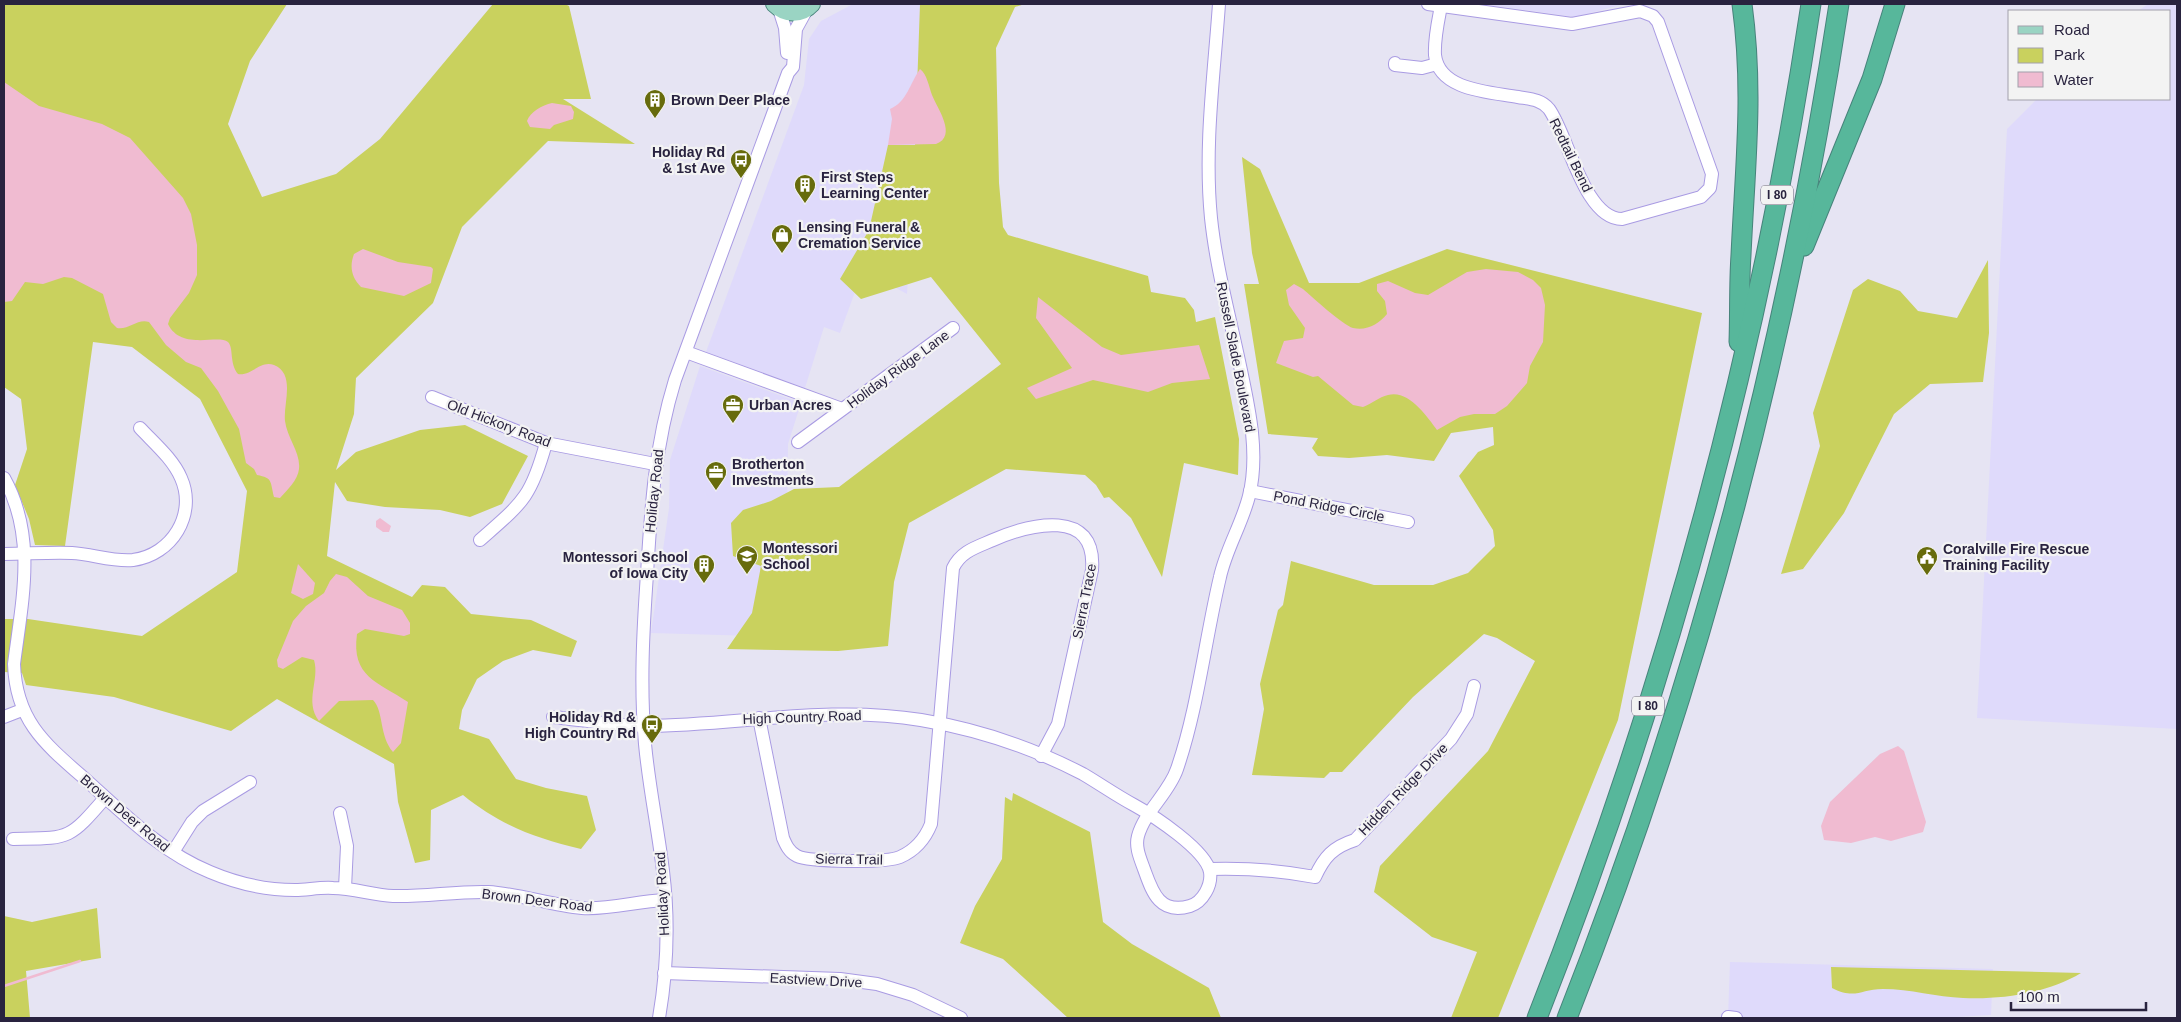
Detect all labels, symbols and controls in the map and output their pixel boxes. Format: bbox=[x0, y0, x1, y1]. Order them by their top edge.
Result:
legend bbox=[2008, 10, 2171, 100]
text: Road bbox=[2054, 21, 2090, 38]
text: Park bbox=[2054, 46, 2085, 63]
text: Water bbox=[2054, 71, 2093, 88]
building icon: Brown Deer Place bbox=[643, 88, 667, 119]
place label: Brown Deer Place bbox=[671, 92, 790, 108]
street label: Redtail Bend bbox=[1546, 115, 1596, 195]
place label: Holiday Rd & 1st Ave bbox=[652, 144, 725, 176]
bus stop icon: Holiday Rd & 1st Ave bbox=[729, 148, 753, 179]
place label: First Steps Learning Center bbox=[821, 169, 929, 201]
building icon: First Steps Learning Center bbox=[793, 173, 817, 204]
road number: I 80 bbox=[1761, 186, 1793, 204]
place label: Lensing Funeral & Cremation Service bbox=[798, 219, 921, 251]
shop icon: Lensing Funeral & Cremation Service bbox=[770, 223, 794, 254]
street label: Russell Slade Boulevard bbox=[1214, 281, 1258, 433]
street label: Holiday Ridge Lane bbox=[844, 326, 952, 411]
office icon: Urban Acres bbox=[721, 393, 745, 424]
street label: Old Hickory Road bbox=[445, 396, 553, 450]
place label: Urban Acres bbox=[749, 397, 832, 413]
street label: Holiday Road bbox=[642, 448, 666, 534]
place label: Brotherton Investments bbox=[732, 456, 814, 488]
office icon: Brotherton Investments bbox=[704, 460, 728, 491]
street label: Pond Ridge Circle bbox=[1272, 487, 1386, 525]
place label: Montessori School bbox=[763, 540, 838, 572]
place label: Coralville Fire Rescue Training Facility bbox=[1943, 541, 2090, 573]
school or university icon: Montessori School bbox=[735, 544, 759, 575]
public building icon: Coralville Fire Rescue Training Facility bbox=[1915, 545, 1939, 576]
place label: Montessori School of Iowa City bbox=[563, 549, 688, 581]
building icon: Montessori School of Iowa City bbox=[692, 553, 716, 584]
street label: Sierra Trace bbox=[1069, 562, 1099, 640]
road number: I 80 bbox=[1632, 696, 1664, 716]
street label: High Country Road bbox=[742, 707, 862, 727]
place label: Holiday Rd & High Country Rd bbox=[525, 709, 636, 741]
bus stop icon: Holiday Rd & High Country Rd bbox=[640, 713, 664, 744]
street label: Hidden Ridge Drive bbox=[1355, 740, 1451, 838]
street label: Brown Deer Road bbox=[77, 771, 173, 855]
street label: Sierra Trail bbox=[815, 850, 883, 868]
street label: Holiday Road bbox=[652, 852, 672, 936]
street label: Brown Deer Road bbox=[481, 885, 593, 915]
street label: Eastview Drive bbox=[769, 970, 863, 990]
scale bar bbox=[2011, 980, 2146, 1012]
text: 100 m bbox=[2018, 988, 2060, 1005]

